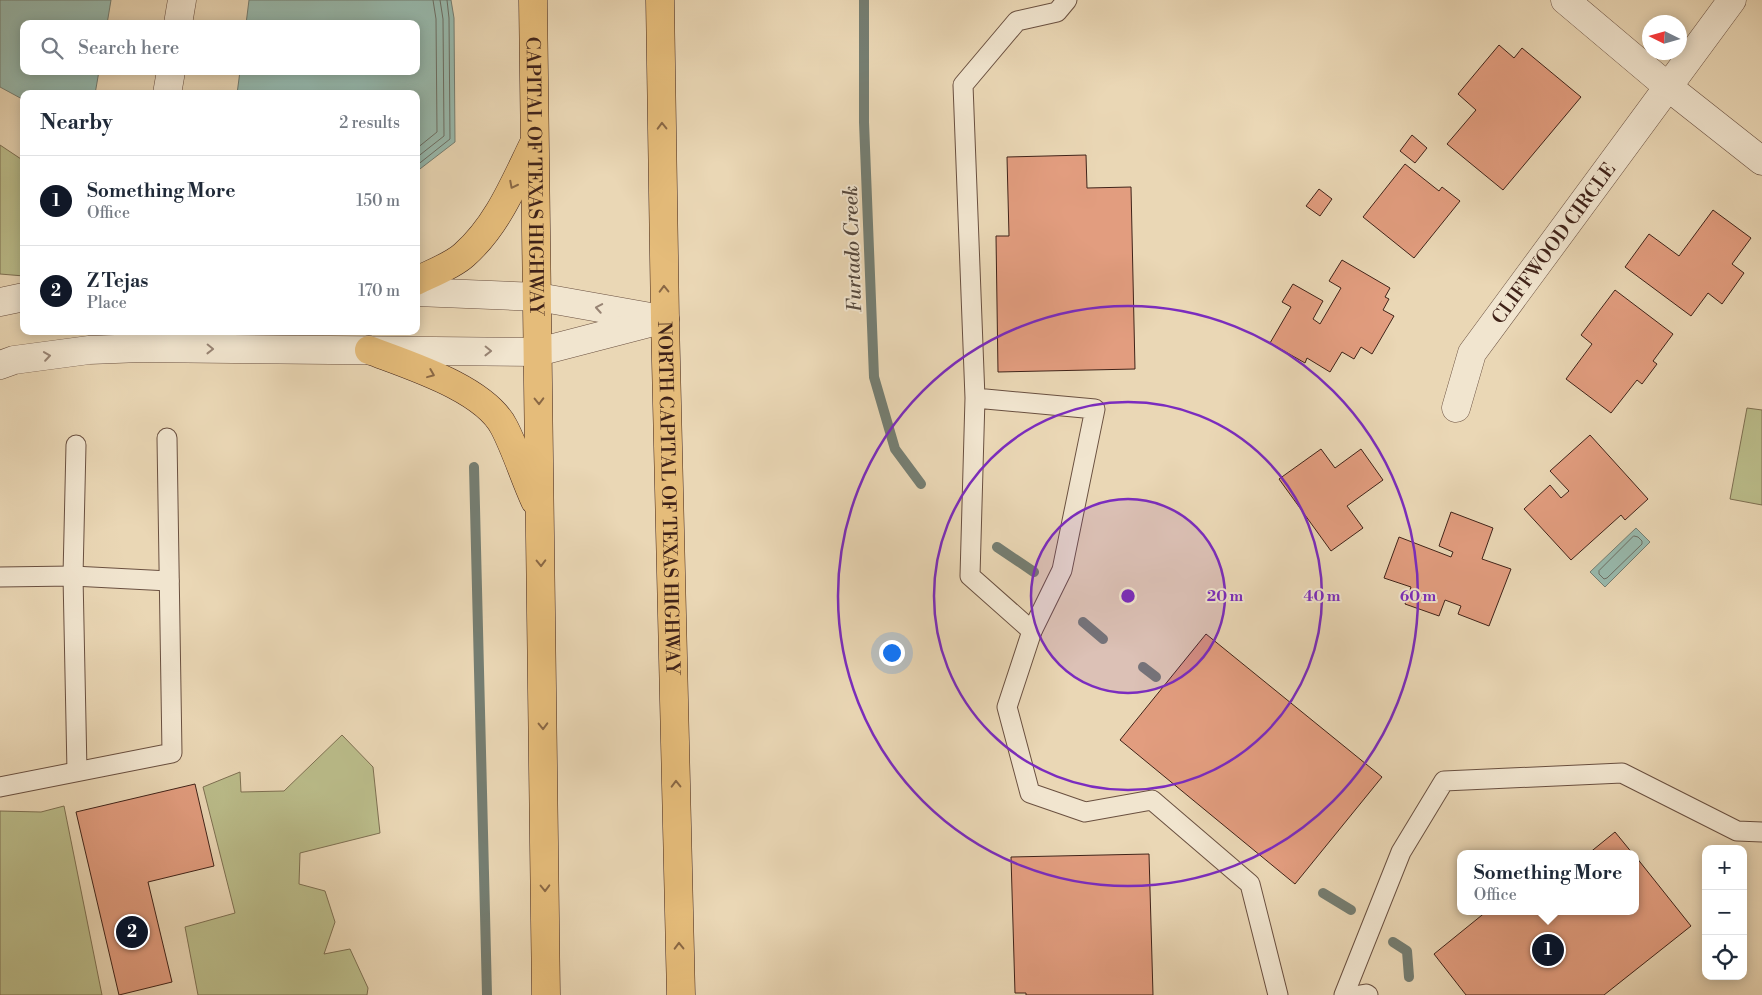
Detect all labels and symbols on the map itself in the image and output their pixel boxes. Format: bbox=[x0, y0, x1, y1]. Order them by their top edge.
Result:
north arrow bbox=[1642, 15, 1687, 60]
street label: CAPITAL OF TEXAS HIGHWAY bbox=[520, 36, 548, 317]
one-way arrow bbox=[657, 122, 667, 130]
street label: CLIFFWOOD CIRCLE bbox=[1487, 158, 1621, 329]
one-way arrow bbox=[509, 180, 519, 189]
water label: Furtado Creek bbox=[839, 185, 868, 313]
one-way arrow bbox=[659, 285, 669, 292]
one-way arrow bbox=[595, 303, 604, 313]
street label: NORTH CAPITAL OF TEXAS HIGHWAY bbox=[652, 321, 684, 676]
one-way arrow bbox=[206, 343, 214, 354]
one-way arrow bbox=[484, 346, 492, 356]
one-way arrow bbox=[43, 351, 52, 361]
one-way arrow bbox=[426, 368, 435, 379]
one-way arrow bbox=[534, 397, 544, 405]
one-way arrow bbox=[536, 560, 546, 567]
centre of rings bbox=[1119, 587, 1137, 605]
text: 20 m bbox=[1207, 587, 1244, 606]
text: 40 m bbox=[1303, 587, 1341, 606]
text: 60 m bbox=[1400, 587, 1437, 606]
your location bbox=[879, 640, 905, 666]
one-way arrow bbox=[538, 722, 548, 730]
one-way arrow bbox=[670, 780, 681, 788]
one-way arrow bbox=[540, 884, 550, 892]
pin: 2 bbox=[116, 913, 148, 951]
pin: 1 bbox=[1532, 931, 1564, 969]
one-way arrow bbox=[674, 942, 685, 950]

